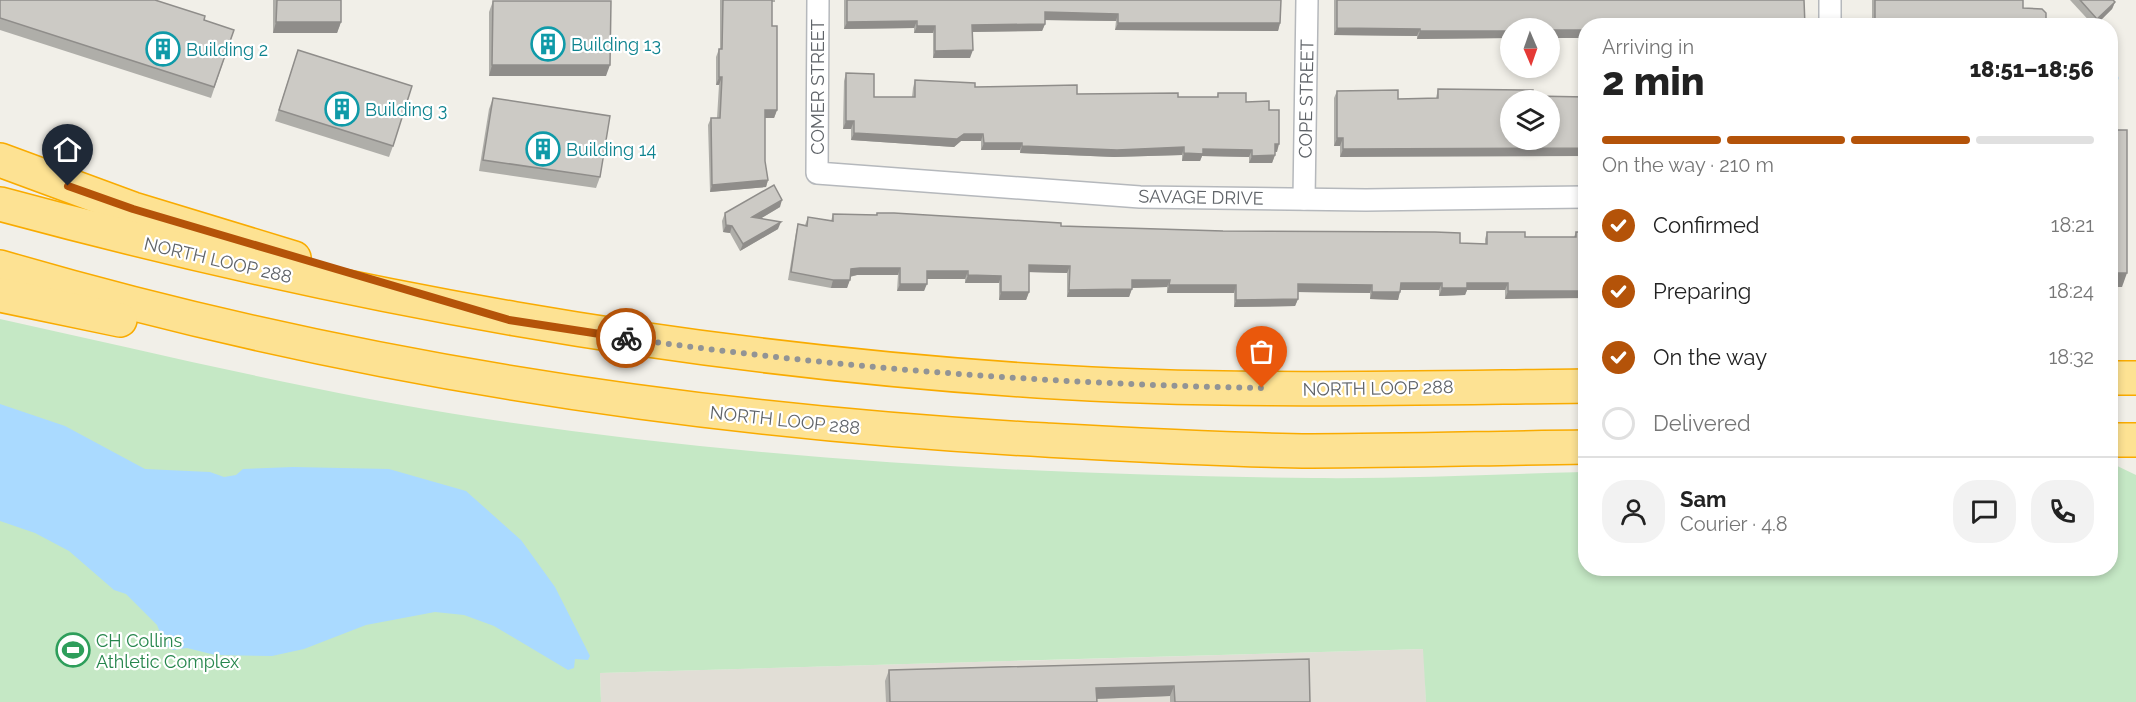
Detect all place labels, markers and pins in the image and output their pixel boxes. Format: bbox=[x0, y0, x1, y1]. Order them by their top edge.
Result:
building icon: Building 13 bbox=[530, 26, 566, 62]
building icon: Building 2 bbox=[145, 31, 181, 67]
place label: Building 13 bbox=[571, 34, 661, 55]
place label: Building 2 bbox=[186, 39, 268, 60]
building icon: Building 3 bbox=[324, 91, 360, 127]
place label: Building 3 bbox=[365, 99, 447, 120]
pin bbox=[42, 124, 93, 186]
building icon: Building 14 bbox=[525, 131, 561, 167]
place label: Building 14 bbox=[566, 139, 657, 160]
pin bbox=[1236, 326, 1287, 388]
place label: CH Collins Athletic Complex bbox=[96, 630, 239, 672]
sports icon: CH Collins Athletic Complex bbox=[55, 632, 91, 668]

